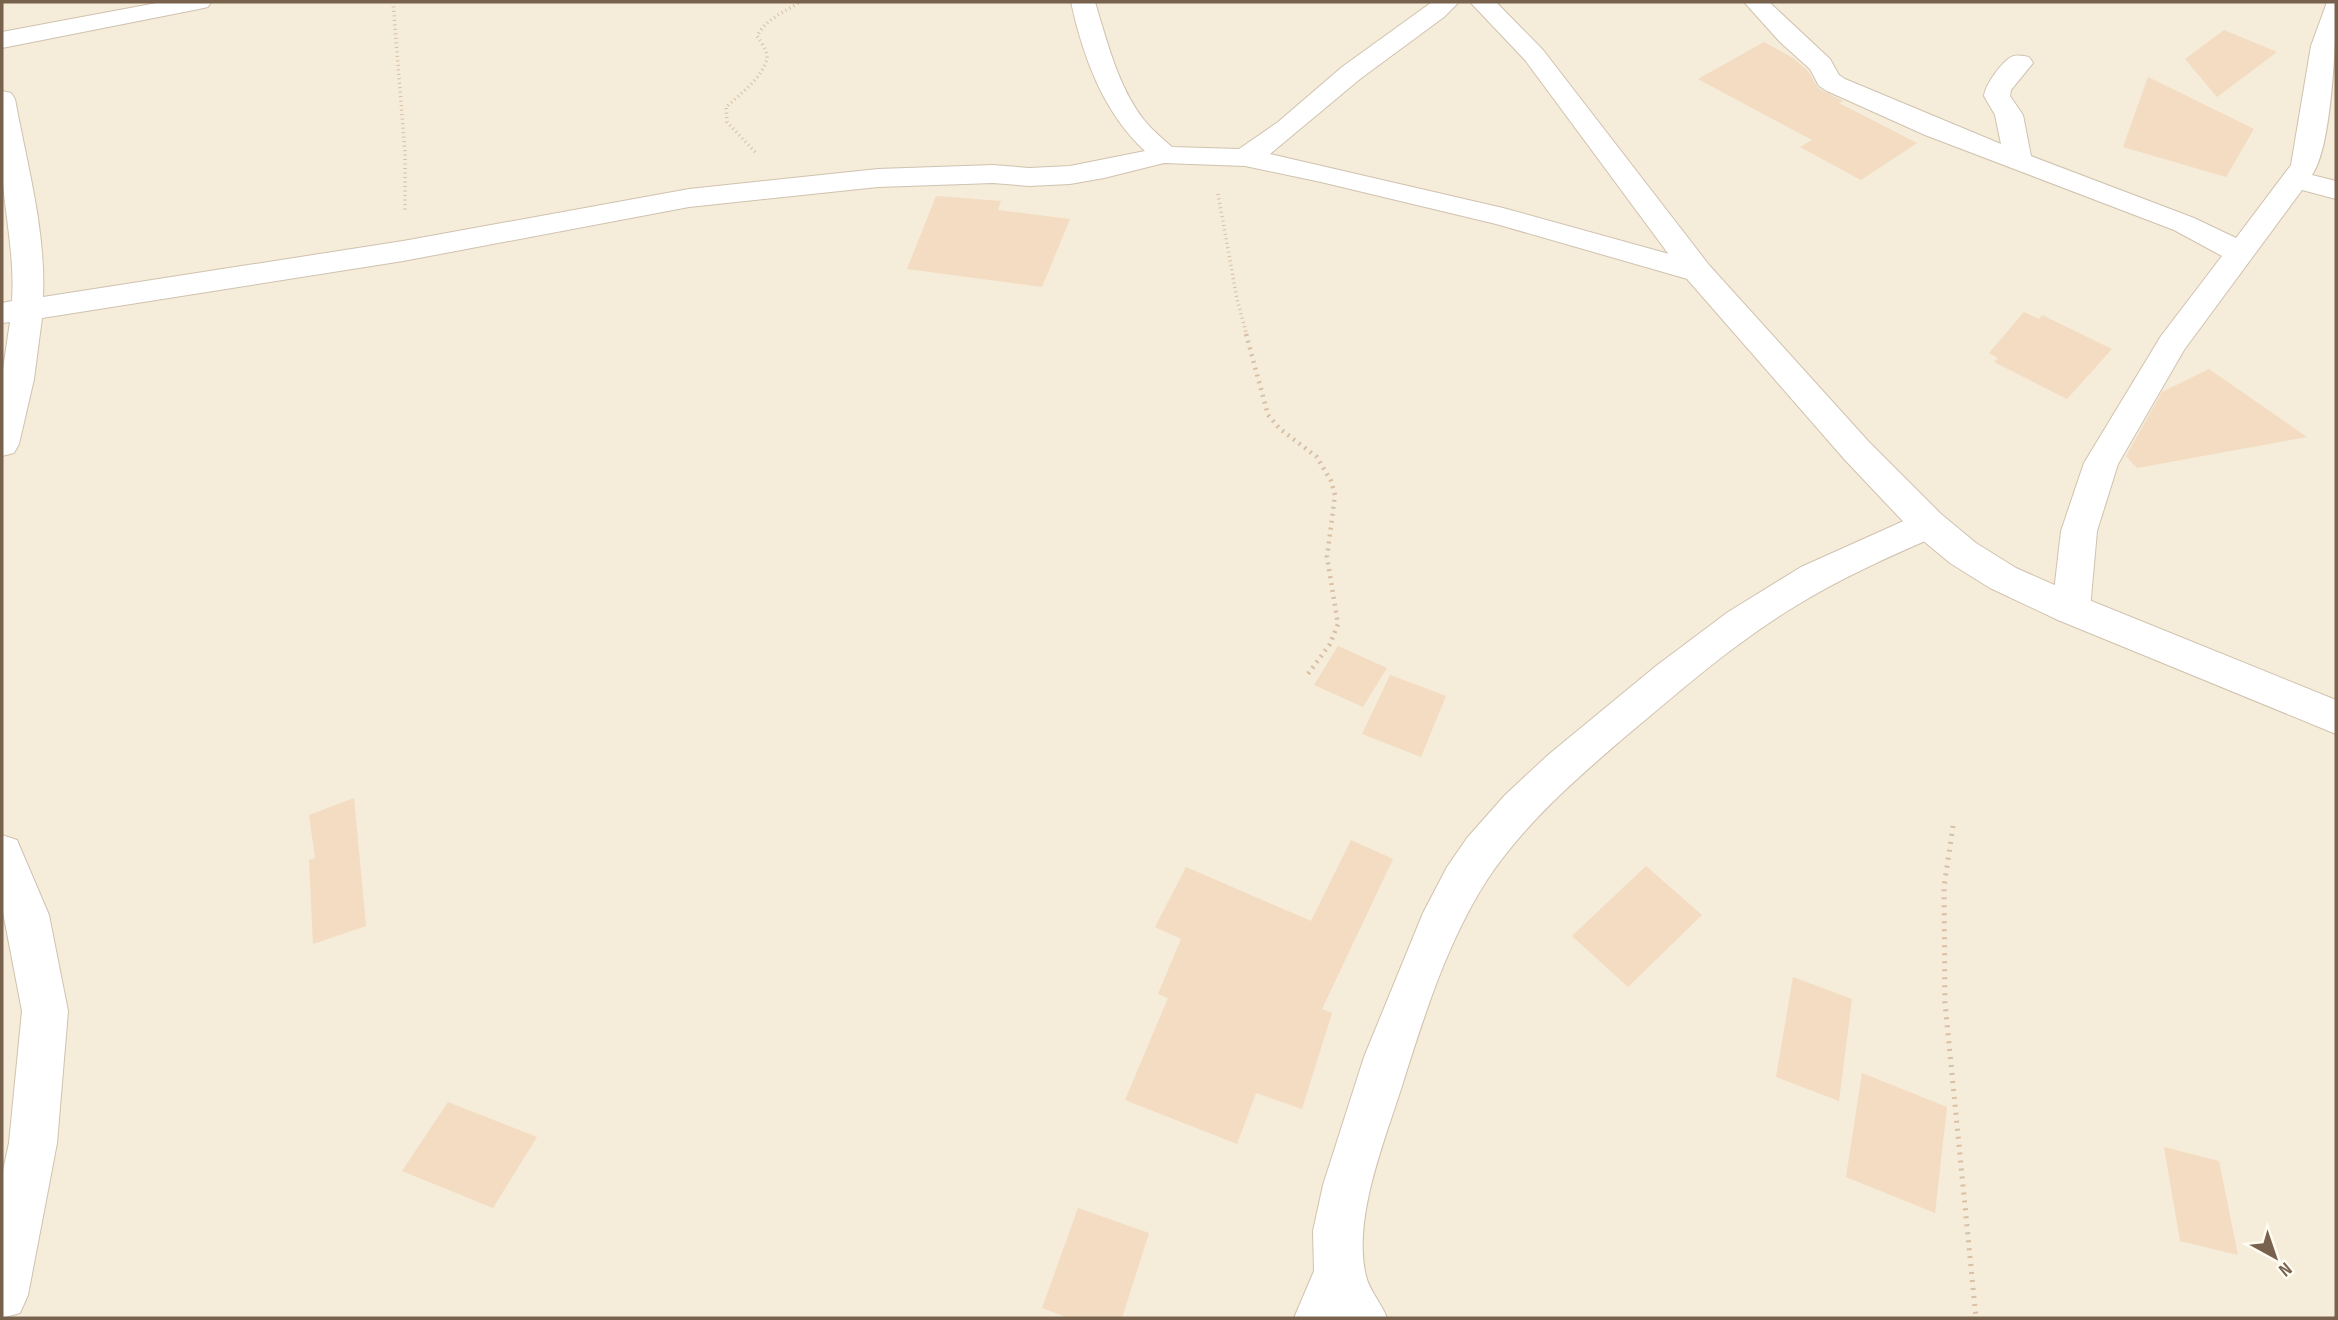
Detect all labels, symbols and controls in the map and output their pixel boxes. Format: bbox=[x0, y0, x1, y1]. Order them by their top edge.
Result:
north arrow bbox=[2240, 1222, 2310, 1292]
text: N bbox=[2274, 1257, 2296, 1281]

